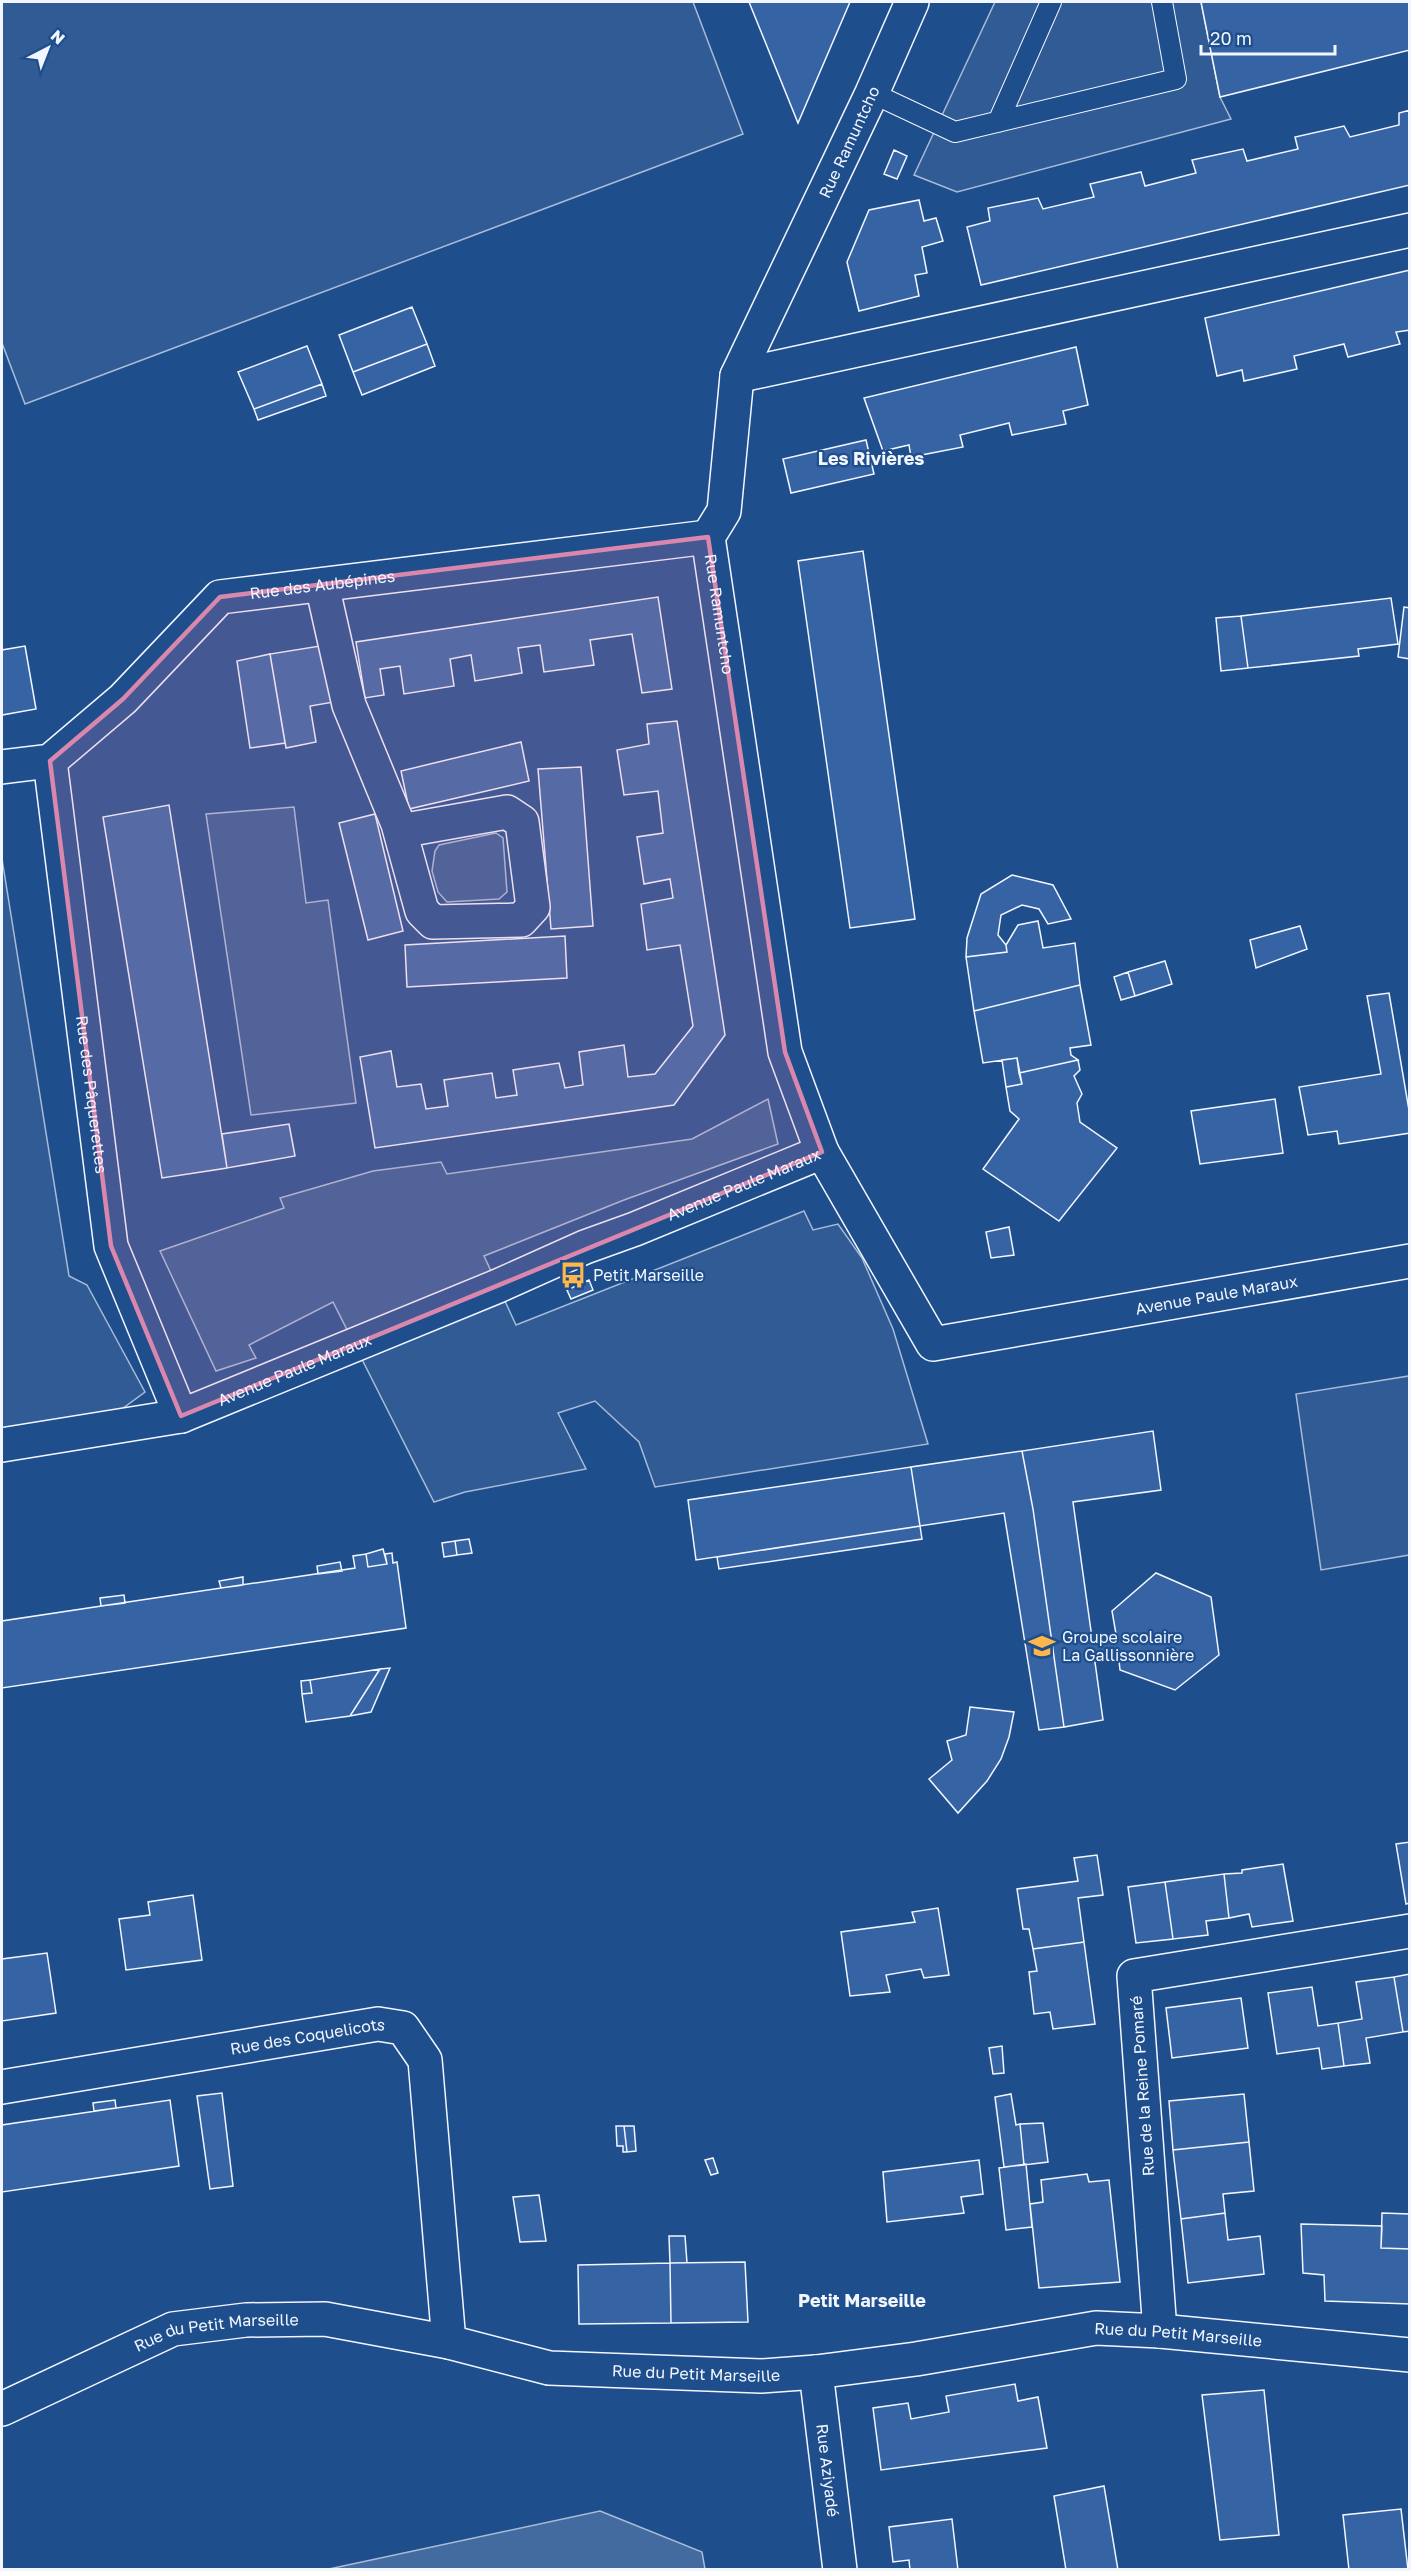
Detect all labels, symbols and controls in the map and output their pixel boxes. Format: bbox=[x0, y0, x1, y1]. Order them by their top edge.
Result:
north arrow bbox=[18, 18, 78, 78]
scale bar bbox=[1201, 18, 1334, 56]
text: N bbox=[47, 25, 69, 48]
text: 20 m bbox=[1210, 27, 1252, 49]
street label: Rue Ramuntcho bbox=[814, 83, 884, 201]
district label: Les Rivières bbox=[818, 447, 924, 469]
street label: Rue Ramuntcho bbox=[701, 552, 738, 676]
street label: Rue des Aubépines bbox=[249, 566, 396, 603]
street label: Rue des Pâquerettes bbox=[72, 1014, 112, 1175]
street label: Avenue Paule Maraux bbox=[664, 1144, 824, 1225]
bus stop icon: Petit Marseille bbox=[558, 1260, 588, 1290]
place label: Petit Marseille bbox=[593, 1265, 704, 1285]
street label: Avenue Paule Maraux bbox=[1134, 1271, 1299, 1319]
street label: Avenue Paule Maraux bbox=[215, 1329, 374, 1410]
place label: Groupe scolaire La Gallissonnière bbox=[1062, 1627, 1194, 1665]
school or university icon: Groupe scolaire La Gallissonnière bbox=[1027, 1631, 1057, 1661]
street label: Rue de la Reine Pomaré bbox=[1126, 1995, 1158, 2177]
street label: Rue des Coquelicots bbox=[229, 2014, 387, 2059]
district label: Petit Marseille bbox=[798, 2289, 926, 2311]
street label: Rue du Petit Marseille bbox=[131, 2309, 299, 2356]
street label: Rue du Petit Marseille bbox=[1094, 2318, 1263, 2351]
street label: Rue du Petit Marseille bbox=[612, 2360, 781, 2386]
street label: Rue Aziyadé bbox=[812, 2423, 843, 2518]

